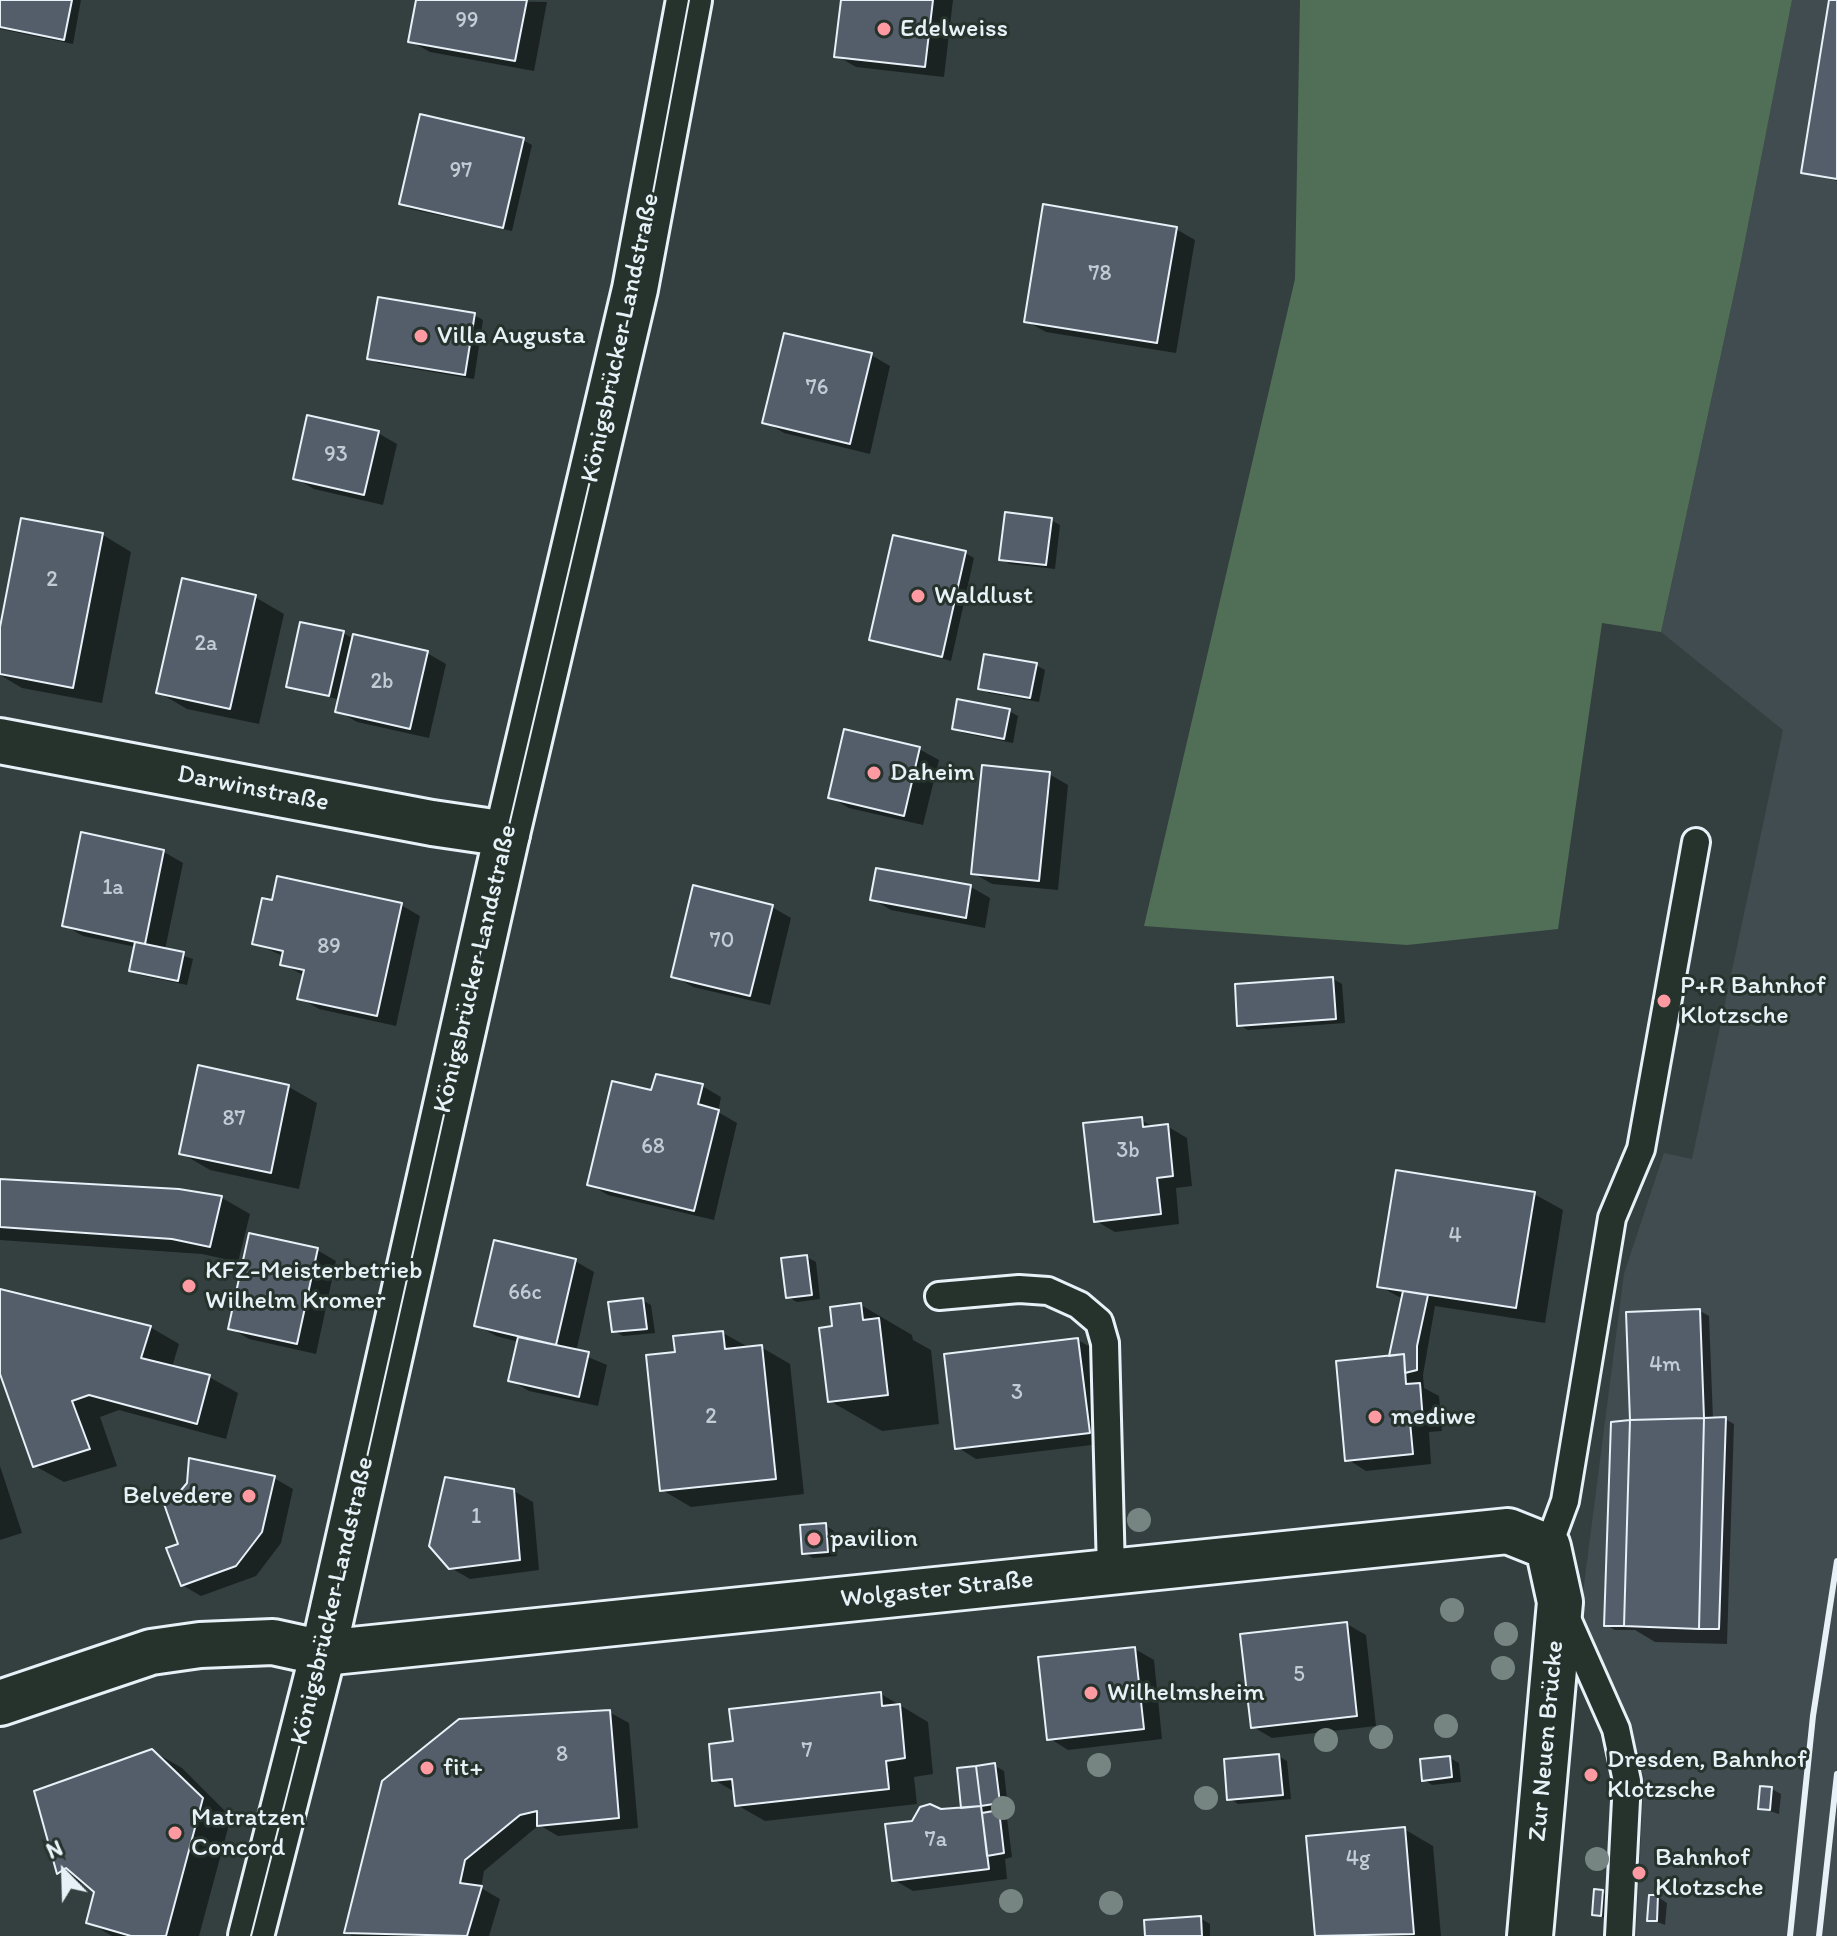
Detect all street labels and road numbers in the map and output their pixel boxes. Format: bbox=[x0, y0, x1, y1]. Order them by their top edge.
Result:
street label: Königsbrücker Landstraße bbox=[575, 190, 667, 486]
street label: Darwinstraße bbox=[175, 759, 331, 819]
street label: Königsbrücker Landstraße bbox=[428, 822, 524, 1116]
street label: Königsbrücker Landstraße bbox=[285, 1454, 381, 1748]
street label: Wolgaster Straße bbox=[839, 1564, 1035, 1616]
street label: Zur Neuen Brücke bbox=[1523, 1639, 1571, 1843]

